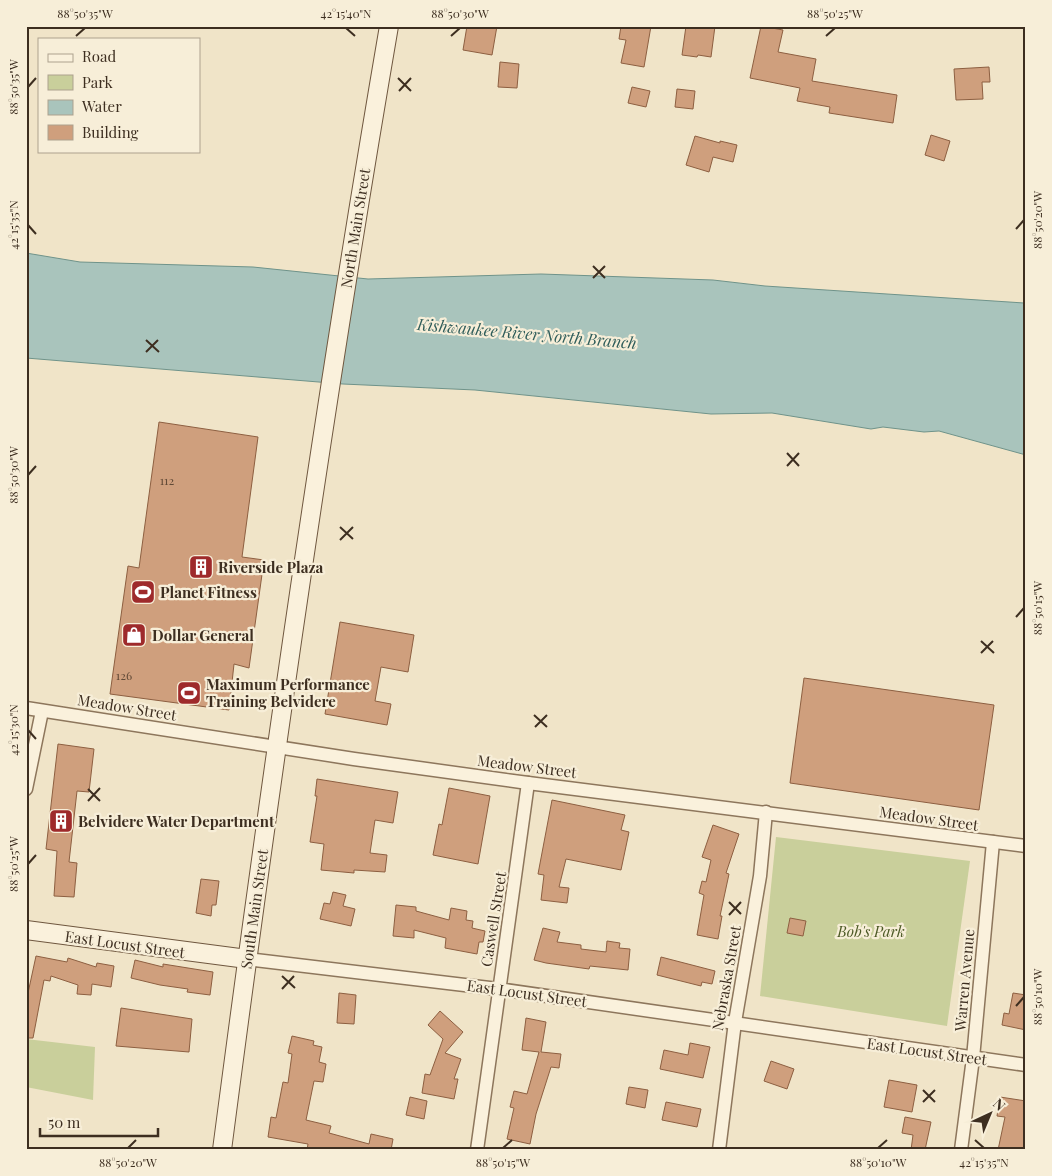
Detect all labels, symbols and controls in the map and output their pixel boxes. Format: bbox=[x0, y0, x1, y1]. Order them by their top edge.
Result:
text: 88°50'35"W bbox=[57, 5, 113, 21]
text: 42°15'40"N bbox=[320, 5, 372, 21]
text: 88°50'30"W bbox=[431, 5, 489, 21]
text: 88°50'25"W bbox=[807, 5, 863, 21]
legend bbox=[38, 38, 200, 152]
text: Road bbox=[82, 46, 116, 66]
text: 88°50'35"W bbox=[5, 59, 21, 115]
text: Park bbox=[82, 72, 114, 92]
text: Water bbox=[81, 96, 122, 116]
text: Building bbox=[82, 122, 139, 142]
street label: North Main Street bbox=[336, 166, 374, 289]
text: 88°50'20"W bbox=[1029, 191, 1045, 249]
text: 42°15'35"N bbox=[5, 200, 21, 250]
water label: Kishwaukee River North Branch bbox=[415, 313, 638, 353]
text: 88°50'30"W bbox=[5, 446, 21, 504]
house number: 112 bbox=[160, 472, 175, 488]
building icon: Riverside Plaza bbox=[188, 554, 214, 580]
place label: Riverside Plaza bbox=[218, 557, 324, 577]
sports icon: Planet Fitness bbox=[130, 579, 156, 605]
text: 88°50'15"W bbox=[1029, 581, 1045, 635]
place label: Planet Fitness bbox=[160, 582, 257, 602]
shop icon: Dollar General bbox=[121, 622, 147, 648]
place label: Dollar General bbox=[152, 625, 254, 645]
house number: 126 bbox=[116, 667, 132, 683]
place label: Maximum Performance Training Belvidere bbox=[206, 674, 370, 711]
sports icon: Maximum Performance Training Belvidere bbox=[176, 680, 202, 706]
street label: Meadow Street bbox=[76, 689, 179, 725]
text: 42°15'30"N bbox=[5, 704, 21, 756]
street label: Meadow Street bbox=[476, 750, 578, 782]
street label: Meadow Street bbox=[878, 801, 981, 835]
building icon: Belvidere Water Department bbox=[48, 808, 74, 834]
place label: Belvidere Water Department bbox=[78, 811, 275, 831]
text: 88°50'25"W bbox=[5, 836, 21, 892]
street label: South Main Street bbox=[236, 847, 272, 970]
street label: Caswell Street bbox=[476, 869, 511, 968]
park label: Bob's Park bbox=[836, 921, 905, 941]
street label: Nebraska Street bbox=[707, 923, 745, 1032]
street label: East Locust Street bbox=[64, 926, 187, 962]
street label: Warren Avenue bbox=[949, 928, 978, 1033]
text: 88°50'10"W bbox=[1029, 969, 1045, 1025]
street label: East Locust Street bbox=[466, 975, 589, 1011]
street label: East Locust Street bbox=[866, 1033, 989, 1069]
north arrow bbox=[964, 1088, 1014, 1138]
text: N bbox=[989, 1094, 1010, 1115]
scale bar bbox=[40, 1106, 158, 1138]
text: 50 m bbox=[48, 1112, 81, 1132]
text: 88°50'20"W bbox=[99, 1154, 157, 1170]
text: 88°50'15"W bbox=[476, 1154, 530, 1170]
text: 88°50'10"W bbox=[850, 1154, 906, 1170]
text: 42°15'35"N bbox=[959, 1154, 1009, 1170]

